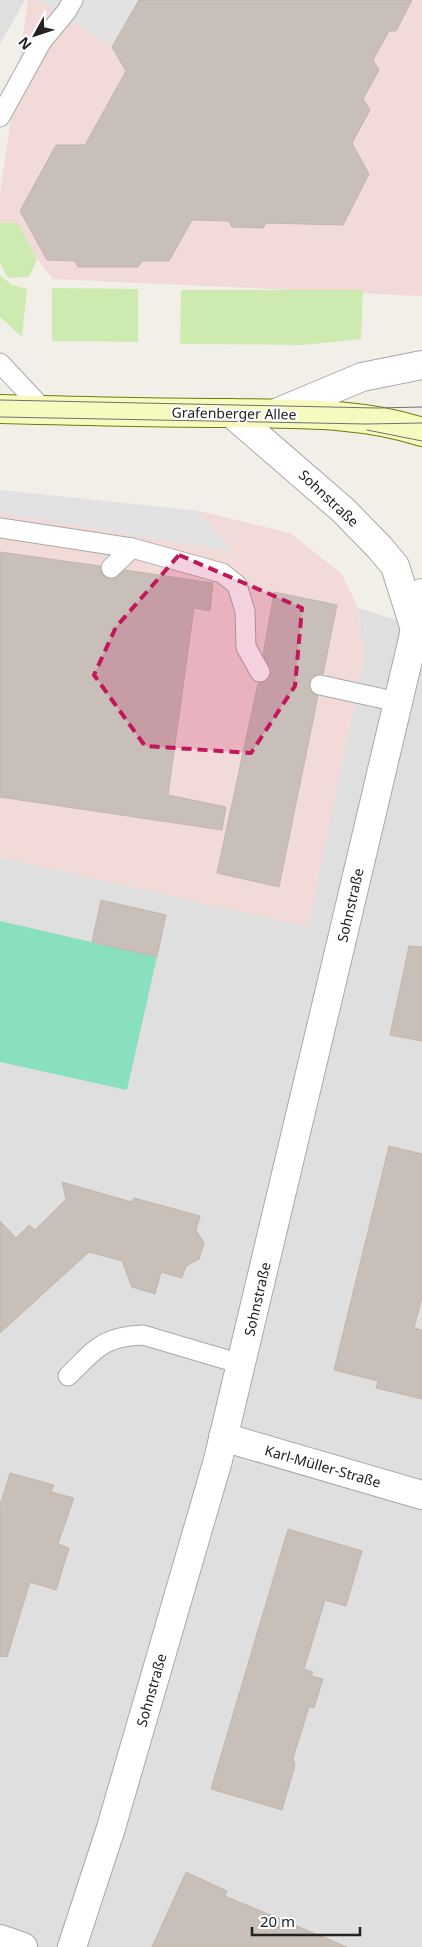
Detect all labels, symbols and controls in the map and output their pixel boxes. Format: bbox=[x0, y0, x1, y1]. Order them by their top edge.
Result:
north arrow bbox=[10, 10, 60, 60]
text: N bbox=[14, 33, 36, 54]
street label: Grafenberger Allee bbox=[171, 402, 297, 424]
street label: Sohnstraße bbox=[295, 465, 363, 531]
street label: Sohnstraße bbox=[332, 866, 368, 944]
street label: Sohnstraße bbox=[239, 1260, 275, 1338]
street label: Karl-Müller-Straße bbox=[263, 1440, 383, 1492]
street label: Sohnstraße bbox=[131, 1651, 171, 1729]
scale bar bbox=[252, 1904, 360, 1936]
text: 20 m bbox=[260, 1911, 295, 1931]

